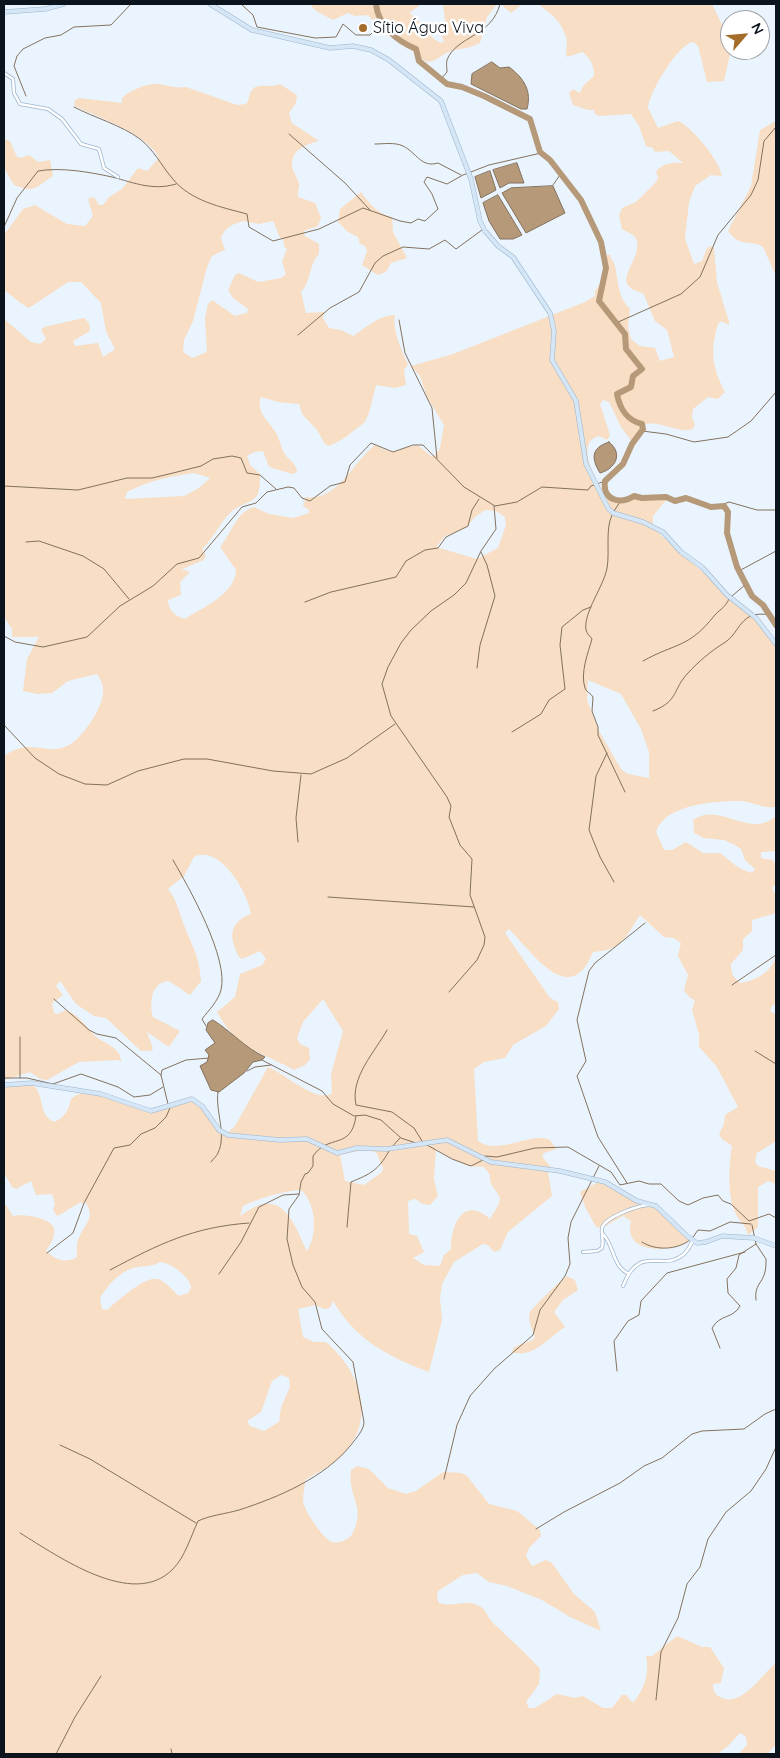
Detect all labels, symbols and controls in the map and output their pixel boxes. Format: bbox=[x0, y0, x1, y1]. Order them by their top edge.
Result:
north arrow bbox=[720, 10, 770, 60]
place label: Sítio Água Viva bbox=[373, 18, 484, 38]
text: N bbox=[747, 20, 768, 37]
marker: Sítio Água Viva bbox=[357, 22, 369, 34]

